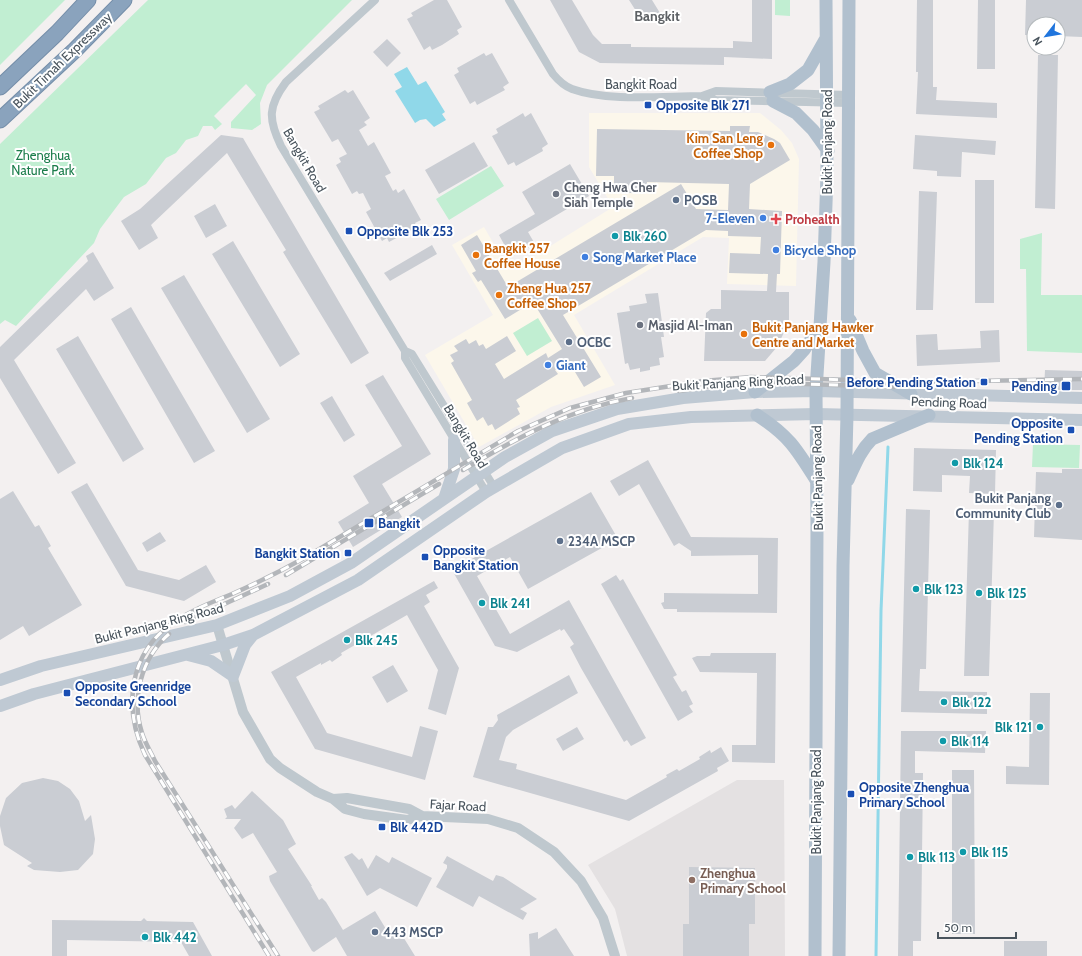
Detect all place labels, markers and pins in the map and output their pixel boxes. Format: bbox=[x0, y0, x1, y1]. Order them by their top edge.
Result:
place label: Opposite Blk 271 bbox=[656, 97, 750, 113]
marker: Opposite Blk 271 bbox=[643, 100, 653, 110]
place label: Kim San Leng Coffee Shop bbox=[686, 130, 764, 161]
marker: Kim San Leng Coffee Shop bbox=[766, 140, 776, 150]
place label: Cheng Hwa Cher Siah Temple bbox=[564, 179, 657, 210]
marker: Cheng Hwa Cher Siah Temple bbox=[551, 189, 561, 199]
place label: POSB bbox=[684, 192, 717, 208]
marker: POSB bbox=[671, 195, 681, 205]
place label: 7-Eleven bbox=[706, 210, 755, 226]
place label: Prohealth bbox=[785, 211, 840, 227]
marker: 7-Eleven bbox=[758, 213, 768, 223]
marker: Prohealth bbox=[770, 213, 782, 225]
place label: Opposite Blk 253 bbox=[357, 223, 453, 239]
marker: Opposite Blk 253 bbox=[344, 226, 354, 236]
place label: Blk 260 bbox=[623, 228, 667, 244]
marker: Blk 260 bbox=[610, 231, 620, 241]
place label: Bangkit 257 Coffee House bbox=[484, 240, 561, 271]
place label: Bicycle Shop bbox=[784, 242, 857, 258]
marker: Bicycle Shop bbox=[771, 245, 781, 255]
place label: Song Market Place bbox=[593, 249, 697, 265]
marker: Bangkit 257 Coffee House bbox=[471, 250, 481, 260]
marker: Song Market Place bbox=[580, 252, 590, 262]
place label: Zheng Hua 257 Coffee Shop bbox=[507, 280, 591, 311]
marker: Zheng Hua 257 Coffee Shop bbox=[494, 290, 504, 300]
place label: Masjid Al-Iman bbox=[648, 317, 733, 333]
place label: Bukit Panjang Hawker Centre and Market bbox=[752, 319, 874, 350]
marker: Masjid Al-Iman bbox=[635, 320, 645, 330]
marker: Bukit Panjang Hawker Centre and Market bbox=[739, 329, 749, 339]
place label: OCBC bbox=[577, 334, 611, 350]
marker: OCBC bbox=[564, 337, 574, 347]
place label: Giant bbox=[556, 357, 586, 373]
marker: Giant bbox=[543, 360, 553, 370]
place label: Before Pending Station bbox=[847, 374, 976, 390]
marker: Before Pending Station bbox=[979, 377, 989, 387]
place label: Pending bbox=[1011, 378, 1057, 394]
marker: Pending bbox=[1060, 380, 1072, 392]
place label: Opposite Pending Station bbox=[974, 415, 1063, 446]
marker: Opposite Pending Station bbox=[1066, 425, 1076, 435]
place label: Blk 124 bbox=[963, 455, 1003, 471]
marker: Blk 124 bbox=[950, 458, 960, 468]
place label: Bukit Panjang Community Club bbox=[956, 490, 1052, 521]
marker: Bukit Panjang Community Club bbox=[1054, 500, 1064, 510]
place label: Bangkit bbox=[378, 515, 421, 531]
marker: Bangkit bbox=[363, 517, 375, 529]
place label: 234A MSCP bbox=[568, 533, 635, 549]
marker: 234A MSCP bbox=[555, 536, 565, 546]
place label: Opposite Bangkit Station bbox=[433, 542, 519, 573]
place label: Bangkit Station bbox=[254, 545, 340, 561]
marker: Bangkit Station bbox=[343, 548, 353, 558]
marker: Opposite Bangkit Station bbox=[420, 552, 430, 562]
place label: Blk 123 bbox=[924, 581, 963, 597]
marker: Blk 123 bbox=[911, 584, 921, 594]
place label: Blk 125 bbox=[987, 585, 1026, 601]
marker: Blk 125 bbox=[974, 588, 984, 598]
place label: Blk 241 bbox=[490, 595, 530, 611]
marker: Blk 241 bbox=[477, 598, 487, 608]
place label: Blk 245 bbox=[355, 632, 398, 648]
marker: Blk 245 bbox=[342, 635, 352, 645]
place label: Opposite Greenridge Secondary School bbox=[75, 678, 191, 709]
marker: Opposite Greenridge Secondary School bbox=[62, 688, 72, 698]
place label: Blk 122 bbox=[952, 694, 991, 710]
marker: Blk 122 bbox=[939, 697, 949, 707]
place label: Blk 121 bbox=[995, 719, 1032, 735]
marker: Blk 121 bbox=[1035, 722, 1045, 732]
place label: Blk 114 bbox=[951, 733, 989, 749]
marker: Blk 114 bbox=[938, 736, 948, 746]
place label: Opposite Zhenghua Primary School bbox=[859, 779, 970, 810]
marker: Opposite Zhenghua Primary School bbox=[846, 789, 856, 799]
place label: Blk 442D bbox=[390, 819, 443, 835]
marker: Blk 442D bbox=[377, 822, 387, 832]
place label: Blk 115 bbox=[971, 844, 1008, 860]
marker: Blk 115 bbox=[958, 847, 968, 857]
place label: Blk 113 bbox=[918, 849, 955, 865]
marker: Blk 113 bbox=[905, 852, 915, 862]
place label: Zhenghua Primary School bbox=[700, 865, 786, 896]
marker: Zhenghua Primary School bbox=[687, 875, 697, 885]
place label: 443 MSCP bbox=[383, 924, 443, 940]
marker: 443 MSCP bbox=[370, 927, 380, 937]
place label: Blk 442 bbox=[153, 929, 197, 945]
marker: Blk 442 bbox=[140, 932, 150, 942]

